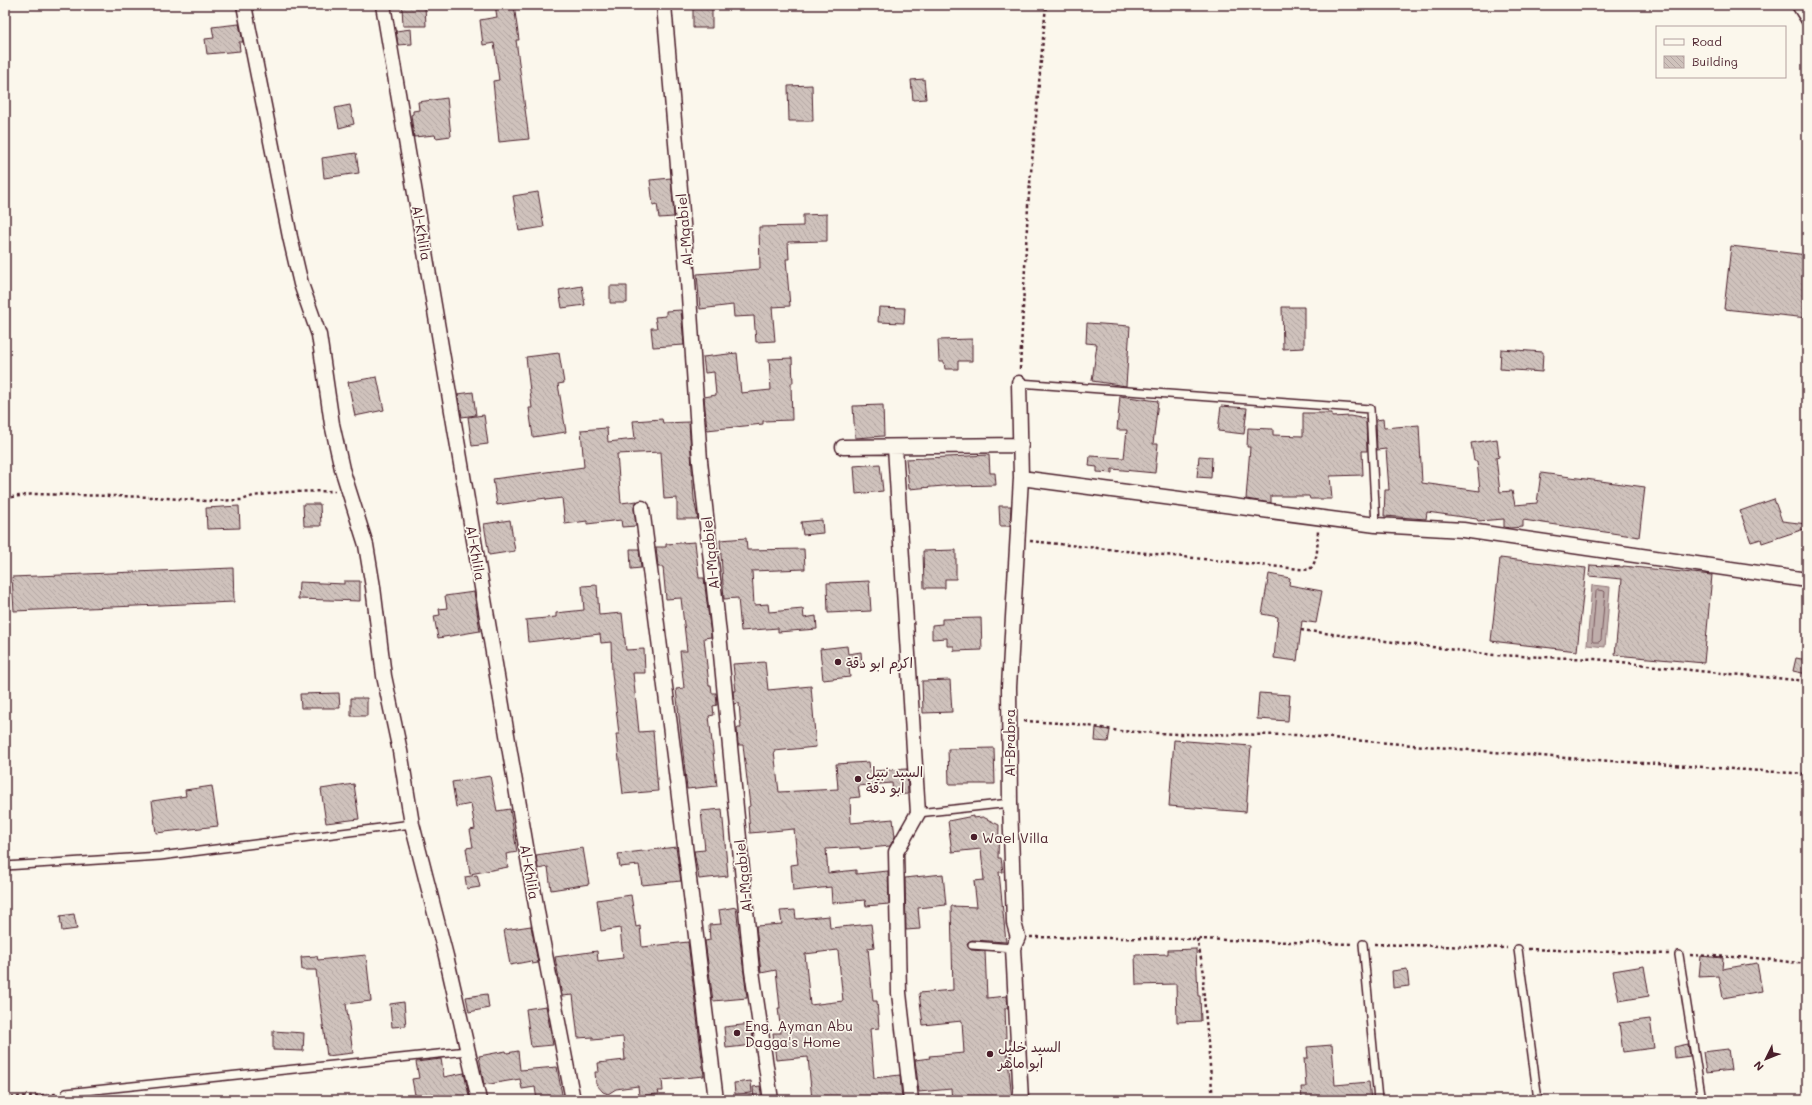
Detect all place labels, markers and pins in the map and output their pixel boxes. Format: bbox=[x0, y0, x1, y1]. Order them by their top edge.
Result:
place label: اكرم ابو دقة bbox=[846, 653, 913, 674]
marker: اكرم ابو دقة bbox=[833, 657, 843, 667]
place label: السيد نبيل ابو دقة bbox=[866, 762, 923, 797]
marker: السيد نبيل ابو دقة bbox=[853, 774, 863, 784]
place label: Wael Villa bbox=[982, 828, 1049, 847]
marker: Wael Villa bbox=[969, 832, 979, 842]
place label: Eng. Ayman Abu Dagga's Home bbox=[745, 1016, 853, 1051]
marker: Eng. Ayman Abu Dagga's Home bbox=[732, 1028, 742, 1038]
place label: السيد خليل ابو ماهر bbox=[997, 1037, 1061, 1072]
marker: السيد خليل ابو ماهر bbox=[985, 1049, 995, 1059]

